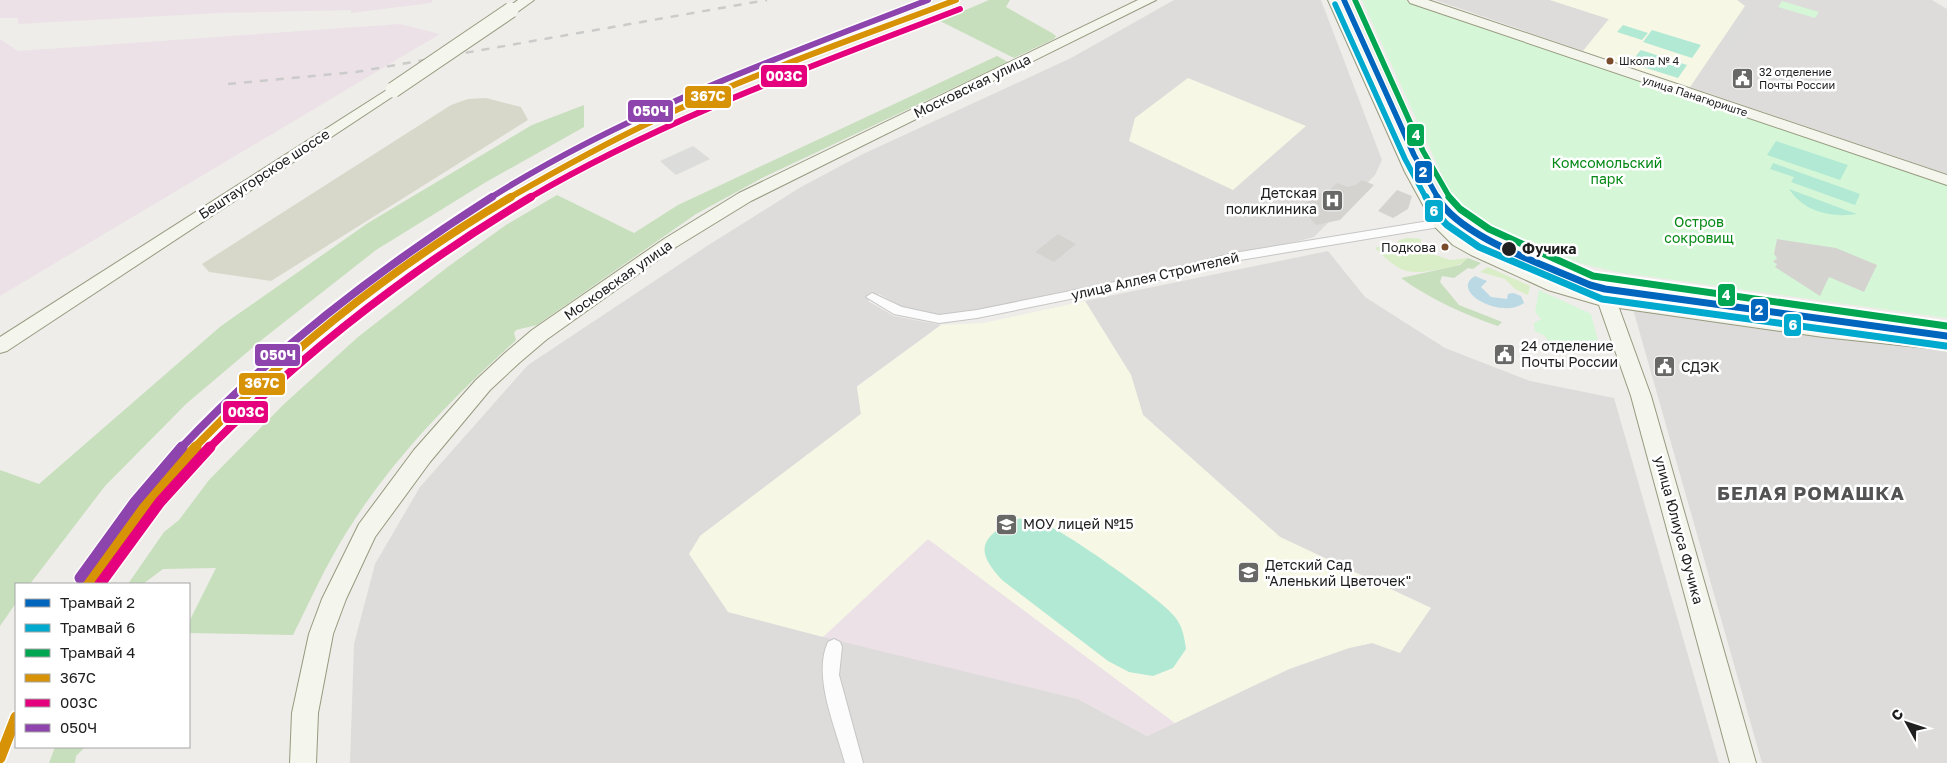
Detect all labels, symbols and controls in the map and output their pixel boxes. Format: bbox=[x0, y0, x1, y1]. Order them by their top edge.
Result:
street label: Московская улица bbox=[910, 50, 1033, 121]
place label: Школа № 4 bbox=[1619, 54, 1679, 67]
marker: Школа № 4 bbox=[1605, 56, 1615, 66]
line badge: 003С bbox=[760, 64, 808, 88]
place label: 32 отделение Почты России bbox=[1759, 65, 1835, 91]
public building icon: 32 отделение Почты России bbox=[1731, 66, 1755, 90]
text: 003С bbox=[766, 67, 802, 84]
street label: улица Панагюриште bbox=[1641, 72, 1749, 119]
line badge: 367С bbox=[684, 85, 732, 109]
text: 367С bbox=[691, 87, 726, 104]
line badge: 050Ч bbox=[627, 99, 674, 123]
text: 050Ч bbox=[633, 102, 669, 119]
line badge: 4 bbox=[1406, 123, 1425, 147]
street label: Бештаугорское шоссе bbox=[195, 125, 332, 222]
text: 4 bbox=[1412, 126, 1421, 143]
park label: Комсомольский парк bbox=[1552, 154, 1662, 187]
line badge: 2 bbox=[1414, 160, 1433, 184]
text: 2 bbox=[1419, 163, 1428, 180]
place label: Детская поликлиника bbox=[1226, 184, 1317, 217]
hospital icon: Детская поликлиника bbox=[1321, 189, 1345, 213]
line badge: 6 bbox=[1424, 199, 1444, 223]
text: 6 bbox=[1430, 202, 1439, 219]
park label: Остров сокровищ bbox=[1664, 213, 1734, 246]
street label: Московская улица bbox=[560, 236, 675, 323]
place label: Подкова bbox=[1381, 239, 1436, 255]
marker: Фучика bbox=[1500, 240, 1518, 258]
place label: Фучика bbox=[1522, 240, 1576, 257]
marker: Подкова bbox=[1440, 242, 1450, 252]
street label: улица Аллея Строителей bbox=[1069, 248, 1240, 303]
line badge: 4 bbox=[1717, 283, 1736, 307]
text: 4 bbox=[1722, 286, 1731, 303]
line badge: 2 bbox=[1750, 298, 1769, 322]
text: 2 bbox=[1755, 301, 1764, 318]
line badge: 6 bbox=[1783, 313, 1802, 337]
text: 6 bbox=[1789, 316, 1798, 333]
place label: 24 отделение Почты России bbox=[1521, 337, 1618, 370]
public building icon: 24 отделение Почты России bbox=[1493, 342, 1517, 366]
line badge: 050Ч bbox=[254, 343, 301, 367]
text: 050Ч bbox=[260, 346, 296, 363]
public building icon: СДЭК bbox=[1653, 355, 1677, 379]
place label: СДЭК bbox=[1681, 358, 1720, 375]
line badge: 367С bbox=[238, 372, 286, 396]
text: 367С bbox=[245, 374, 280, 391]
line badge: 003С bbox=[222, 400, 269, 424]
text: 003С bbox=[228, 403, 264, 420]
street label: улица Юлиуса Фучика bbox=[1651, 454, 1707, 606]
district label: БЕЛАЯ РОМАШКА bbox=[1717, 481, 1905, 504]
school or university icon: МОУ лицей №15 bbox=[995, 512, 1019, 536]
place label: МОУ лицей №15 bbox=[1023, 515, 1134, 532]
place label: Детский Сад "Аленький Цветочек" bbox=[1265, 556, 1411, 589]
school or university icon: Детский Сад "Аленький Цветочек" bbox=[1237, 561, 1261, 585]
legend bbox=[15, 583, 190, 748]
text: Трамвай 2 bbox=[60, 593, 135, 611]
text: Трамвай 6 bbox=[60, 618, 135, 636]
text: Трамвай 4 bbox=[60, 643, 135, 661]
text: 367С bbox=[60, 668, 96, 686]
text: 003С bbox=[60, 693, 98, 711]
north arrow bbox=[1882, 698, 1932, 748]
text: С bbox=[1887, 705, 1906, 724]
text: 050Ч bbox=[60, 718, 97, 736]

